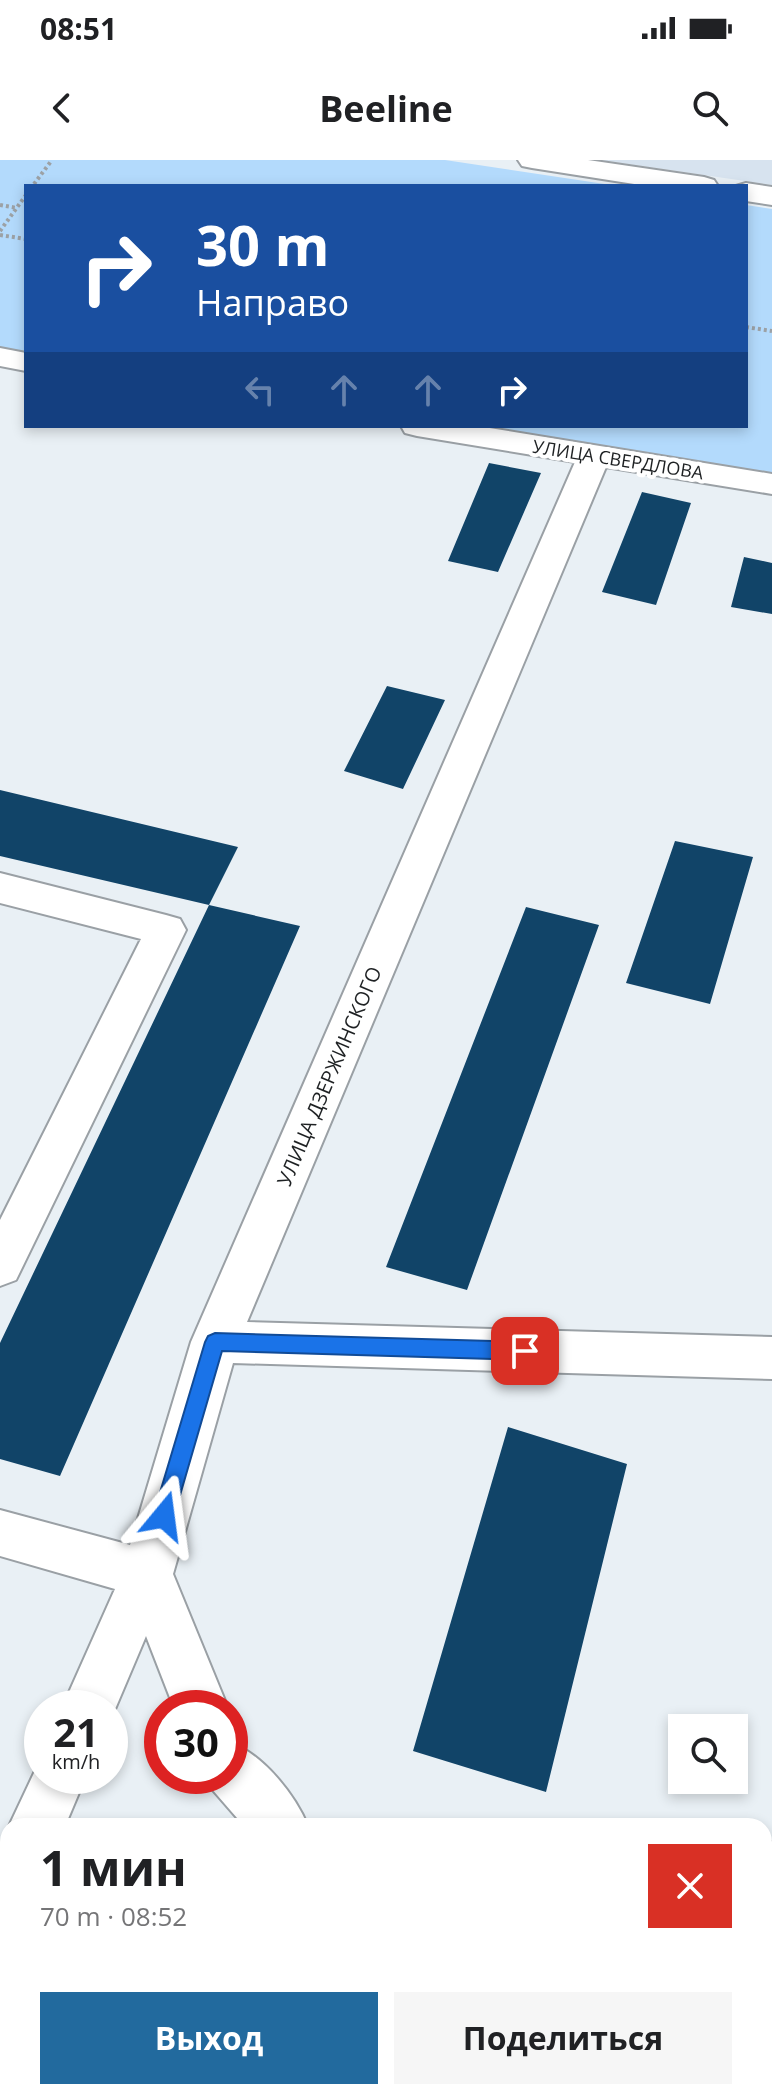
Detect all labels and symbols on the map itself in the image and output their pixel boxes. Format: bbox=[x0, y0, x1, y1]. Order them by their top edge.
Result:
street label: УЛИЦА СВЕРДЛОВА bbox=[531, 434, 706, 484]
street label: УЛИЦА ДЗЕРЖИНСКОГО bbox=[271, 962, 387, 1190]
pin bbox=[491, 1317, 559, 1385]
position arrow bbox=[122, 1474, 206, 1558]
speed limit sign: 30 bbox=[144, 1690, 248, 1794]

